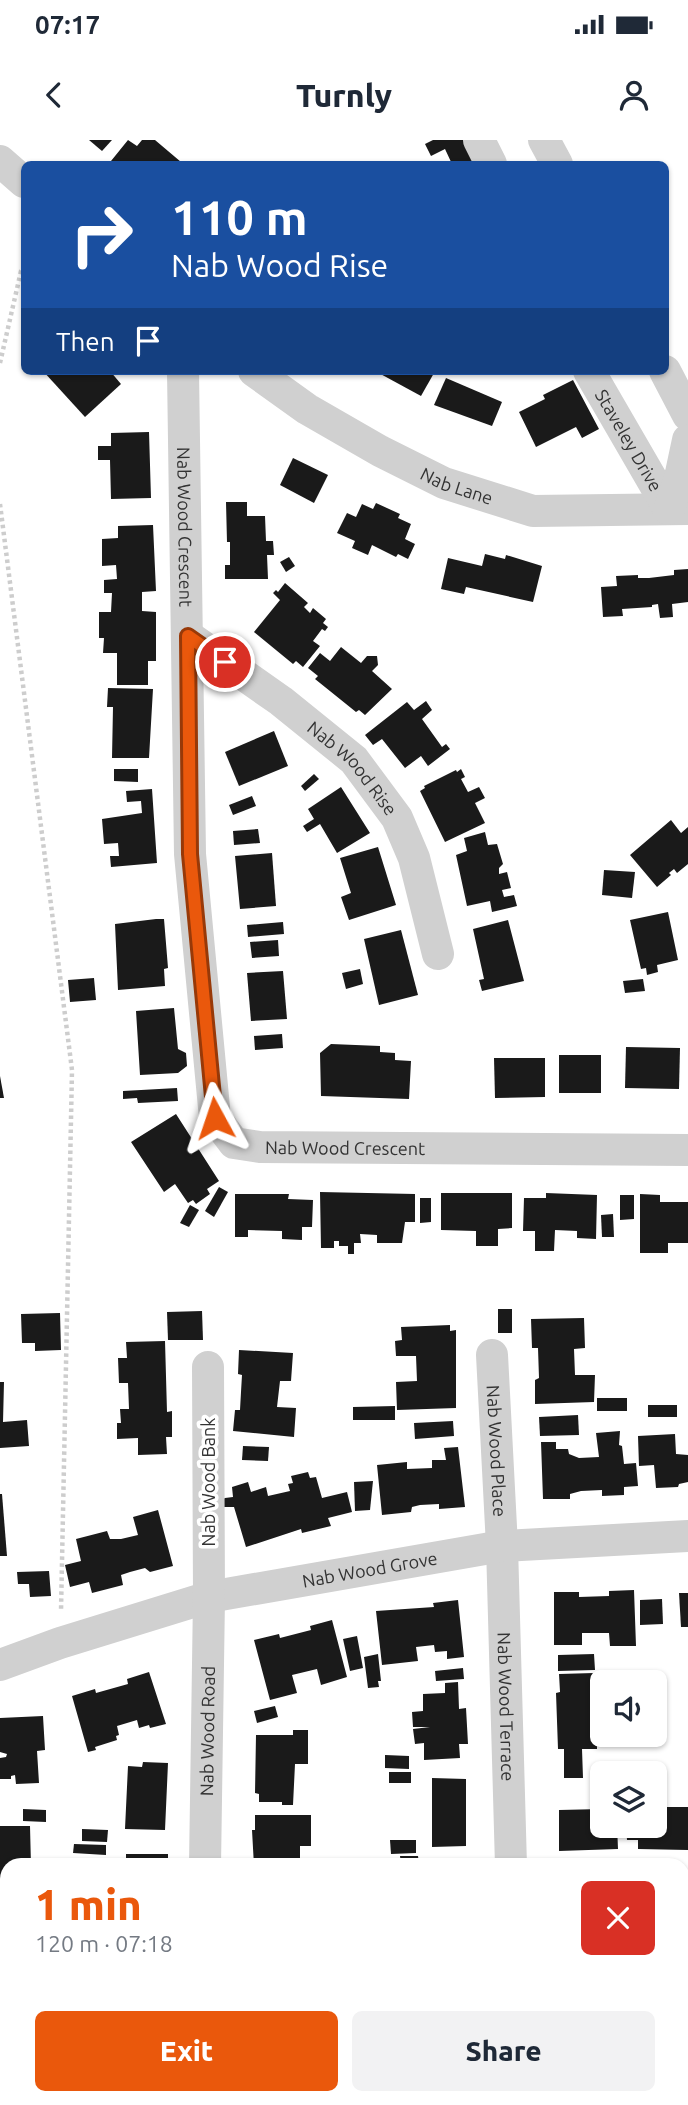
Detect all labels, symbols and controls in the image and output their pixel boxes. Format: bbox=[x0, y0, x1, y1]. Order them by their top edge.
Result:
text: 07:17 bbox=[35, 10, 100, 39]
icon: back bbox=[35, 76, 73, 114]
icon: person bbox=[615, 76, 653, 114]
text: Turnly bbox=[296, 77, 392, 113]
icon: right bbox=[56, 189, 147, 280]
text: 110 m bbox=[171, 189, 308, 244]
text: Nab Wood Rise bbox=[171, 247, 388, 283]
icon: arrive bbox=[129, 322, 167, 360]
text: Then bbox=[56, 327, 115, 356]
street label: Staveley Drive bbox=[592, 386, 666, 495]
street label: Nab Wood Crescent bbox=[174, 447, 196, 607]
street label: Nab Lane bbox=[417, 463, 495, 508]
pin bbox=[195, 632, 255, 692]
icon: arrive bbox=[206, 643, 244, 681]
street label: Nab Wood Rise bbox=[304, 717, 401, 819]
position arrow bbox=[178, 1081, 252, 1155]
street label: Nab Wood Crescent bbox=[265, 1137, 425, 1158]
street label: Nab Wood Place bbox=[484, 1384, 510, 1517]
street label: Nab Wood Bank bbox=[198, 1418, 218, 1546]
street label: Nab Wood Grove bbox=[301, 1547, 439, 1591]
street label: Nab Wood Terrace bbox=[494, 1632, 519, 1782]
street label: Nab Wood Road bbox=[196, 1666, 218, 1796]
map controls bbox=[590, 1670, 667, 1838]
button: sound bbox=[590, 1670, 667, 1747]
button: layers bbox=[590, 1761, 667, 1838]
text: 1 min bbox=[35, 1881, 142, 1928]
button: close bbox=[581, 1881, 655, 1955]
text: 120 m · 07:18 bbox=[35, 1931, 173, 1956]
button: Exit bbox=[35, 2011, 338, 2091]
button: Share bbox=[352, 2011, 655, 2091]

